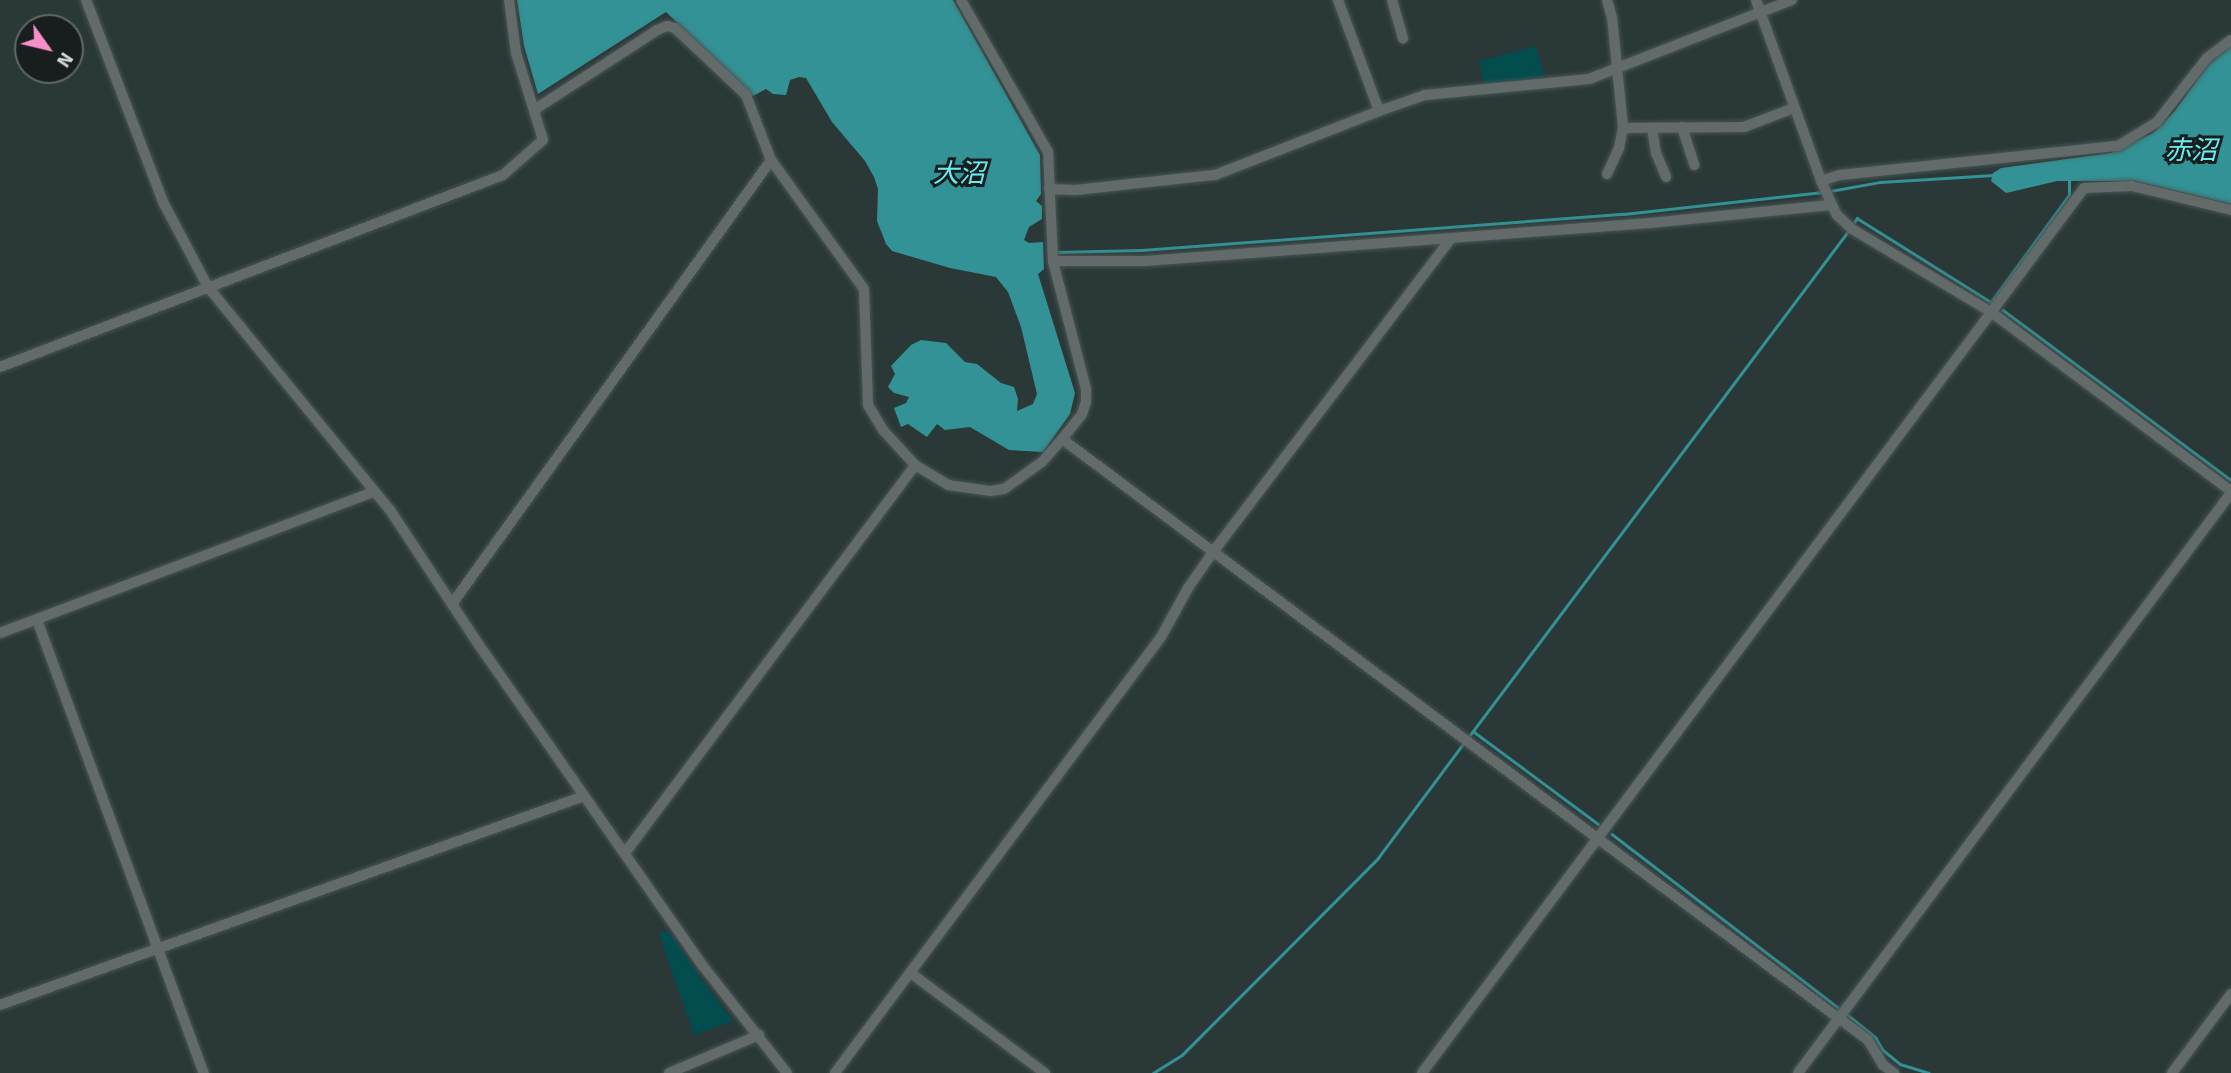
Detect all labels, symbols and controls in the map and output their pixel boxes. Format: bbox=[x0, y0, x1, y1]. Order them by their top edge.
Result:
north arrow bbox=[14, 14, 84, 84]
text: N bbox=[51, 47, 78, 72]
water label: 赤沼 bbox=[2165, 136, 2217, 168]
water label: 大沼 bbox=[933, 159, 985, 191]

